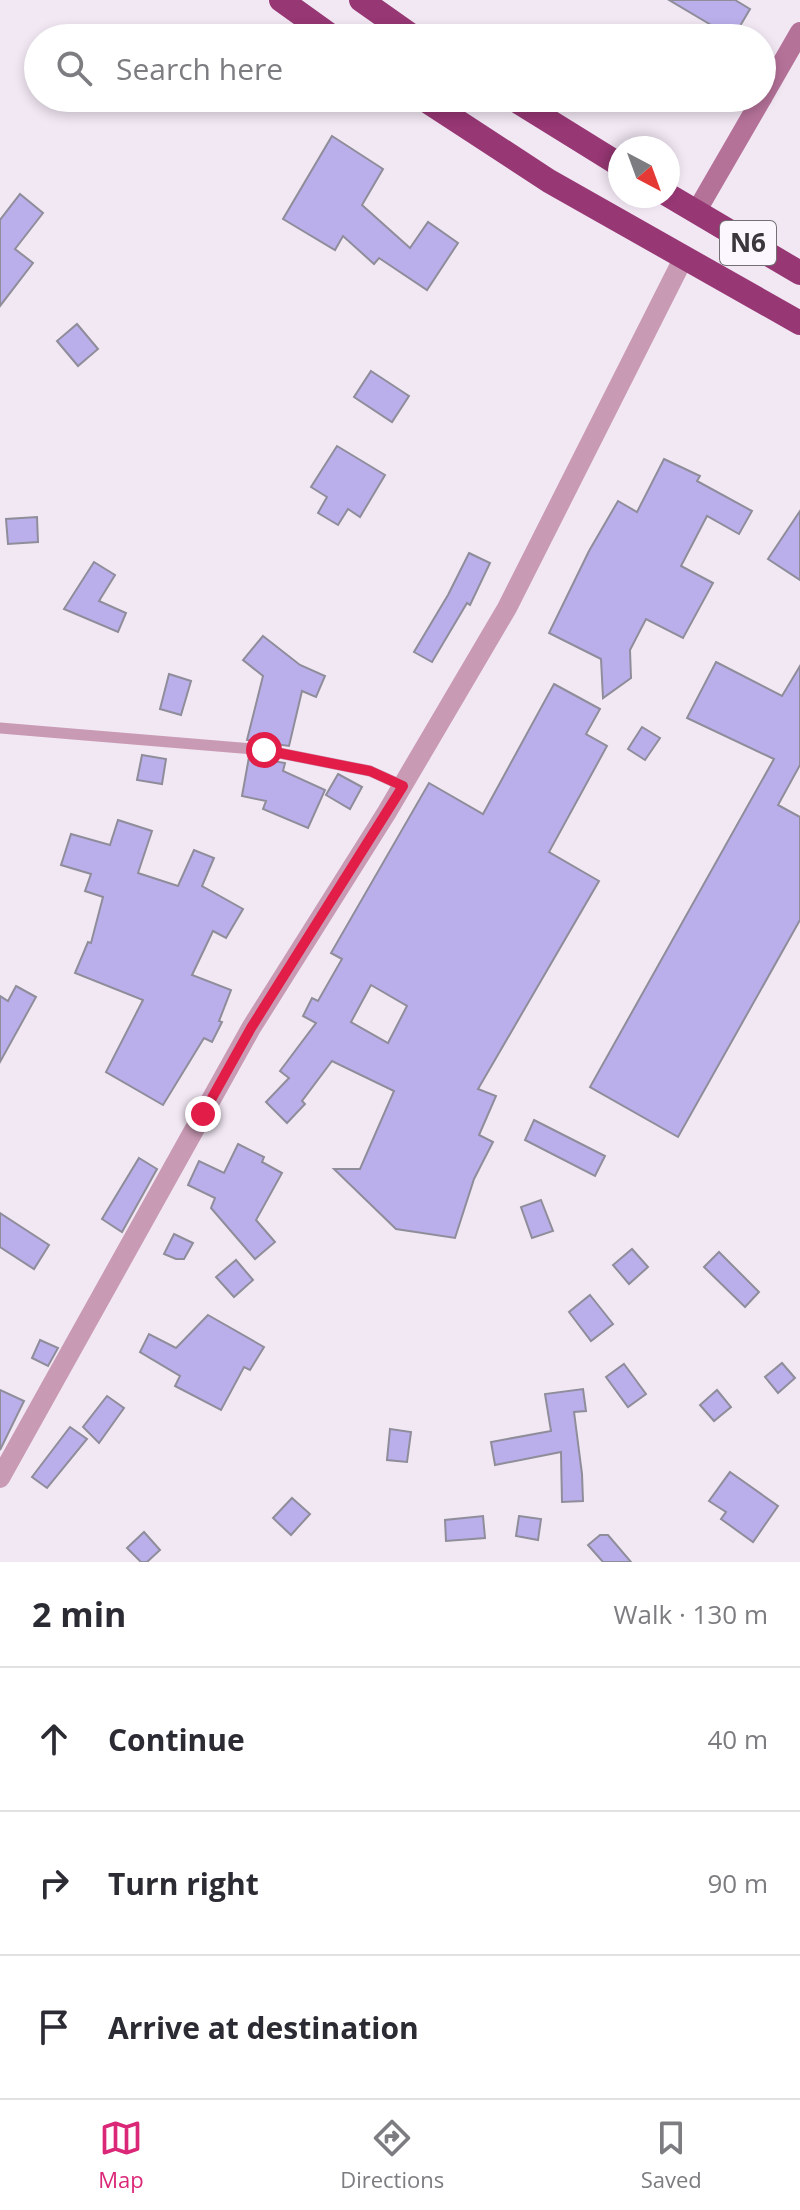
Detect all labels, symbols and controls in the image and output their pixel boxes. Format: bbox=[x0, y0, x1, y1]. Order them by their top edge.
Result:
search box bbox=[24, 24, 776, 112]
icon: search bbox=[52, 46, 96, 90]
text: Search here bbox=[116, 48, 283, 89]
north arrow bbox=[608, 136, 680, 208]
road number: N6 bbox=[720, 221, 776, 265]
route start bbox=[246, 732, 282, 768]
route end bbox=[185, 1096, 221, 1132]
text: 2 min bbox=[32, 1591, 126, 1637]
text: Walk · 130 m bbox=[614, 1596, 768, 1632]
icon: ahead bbox=[32, 1717, 76, 1761]
text: Continue bbox=[108, 1719, 245, 1760]
text: 40 m bbox=[707, 1721, 768, 1757]
icon: right bbox=[32, 1861, 76, 1905]
text: Turn right bbox=[108, 1863, 259, 1904]
text: 90 m bbox=[707, 1865, 768, 1901]
icon: arrive bbox=[32, 2005, 76, 2049]
text: Arrive at destination bbox=[108, 2007, 419, 2048]
tab: Map bbox=[98, 2116, 144, 2194]
tab: Directions bbox=[340, 2116, 444, 2194]
tab: Saved bbox=[641, 2116, 702, 2194]

